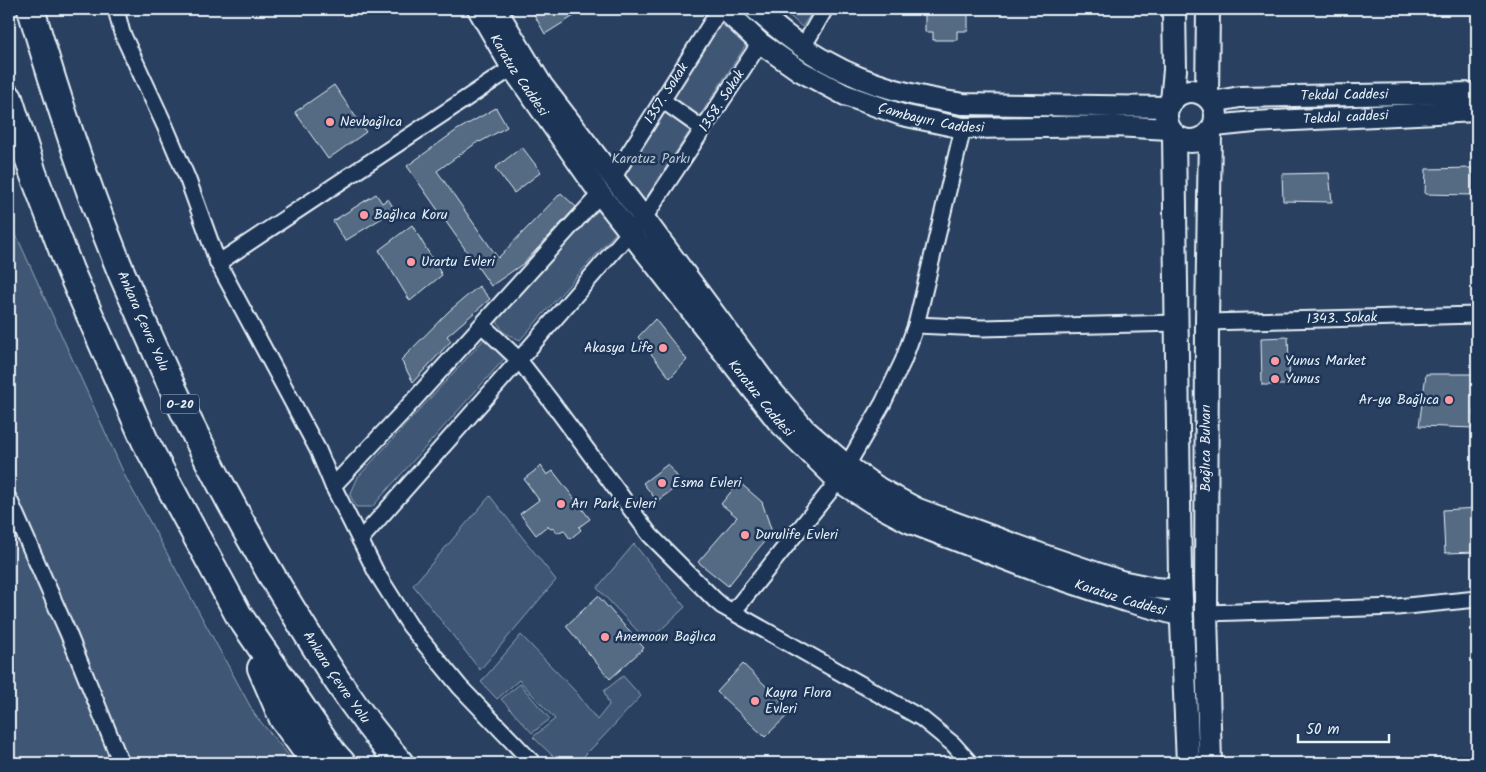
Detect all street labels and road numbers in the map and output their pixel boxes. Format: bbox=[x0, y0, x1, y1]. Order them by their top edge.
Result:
street label: Karatuz Caddesi bbox=[484, 30, 554, 122]
street label: 1357. Sokak bbox=[639, 58, 694, 128]
street label: 1358. Sokak bbox=[694, 65, 751, 137]
street label: Tekdal Caddesi bbox=[1301, 83, 1389, 107]
street label: Çambayırı Caddesi bbox=[875, 96, 985, 139]
street label: Tekdal caddesi bbox=[1302, 104, 1390, 131]
street label: Ankara Çevre Yolu bbox=[111, 268, 175, 375]
street label: 1343. Sokak bbox=[1306, 307, 1378, 330]
street label: Karatuz Caddesi bbox=[722, 355, 799, 443]
road number: O-20 bbox=[161, 394, 199, 414]
street label: Bağlıca Bulvarı bbox=[1195, 404, 1217, 492]
street label: Karatuz Caddesi bbox=[1072, 574, 1169, 622]
street label: Ankara Çevre Yolu bbox=[297, 627, 376, 729]

